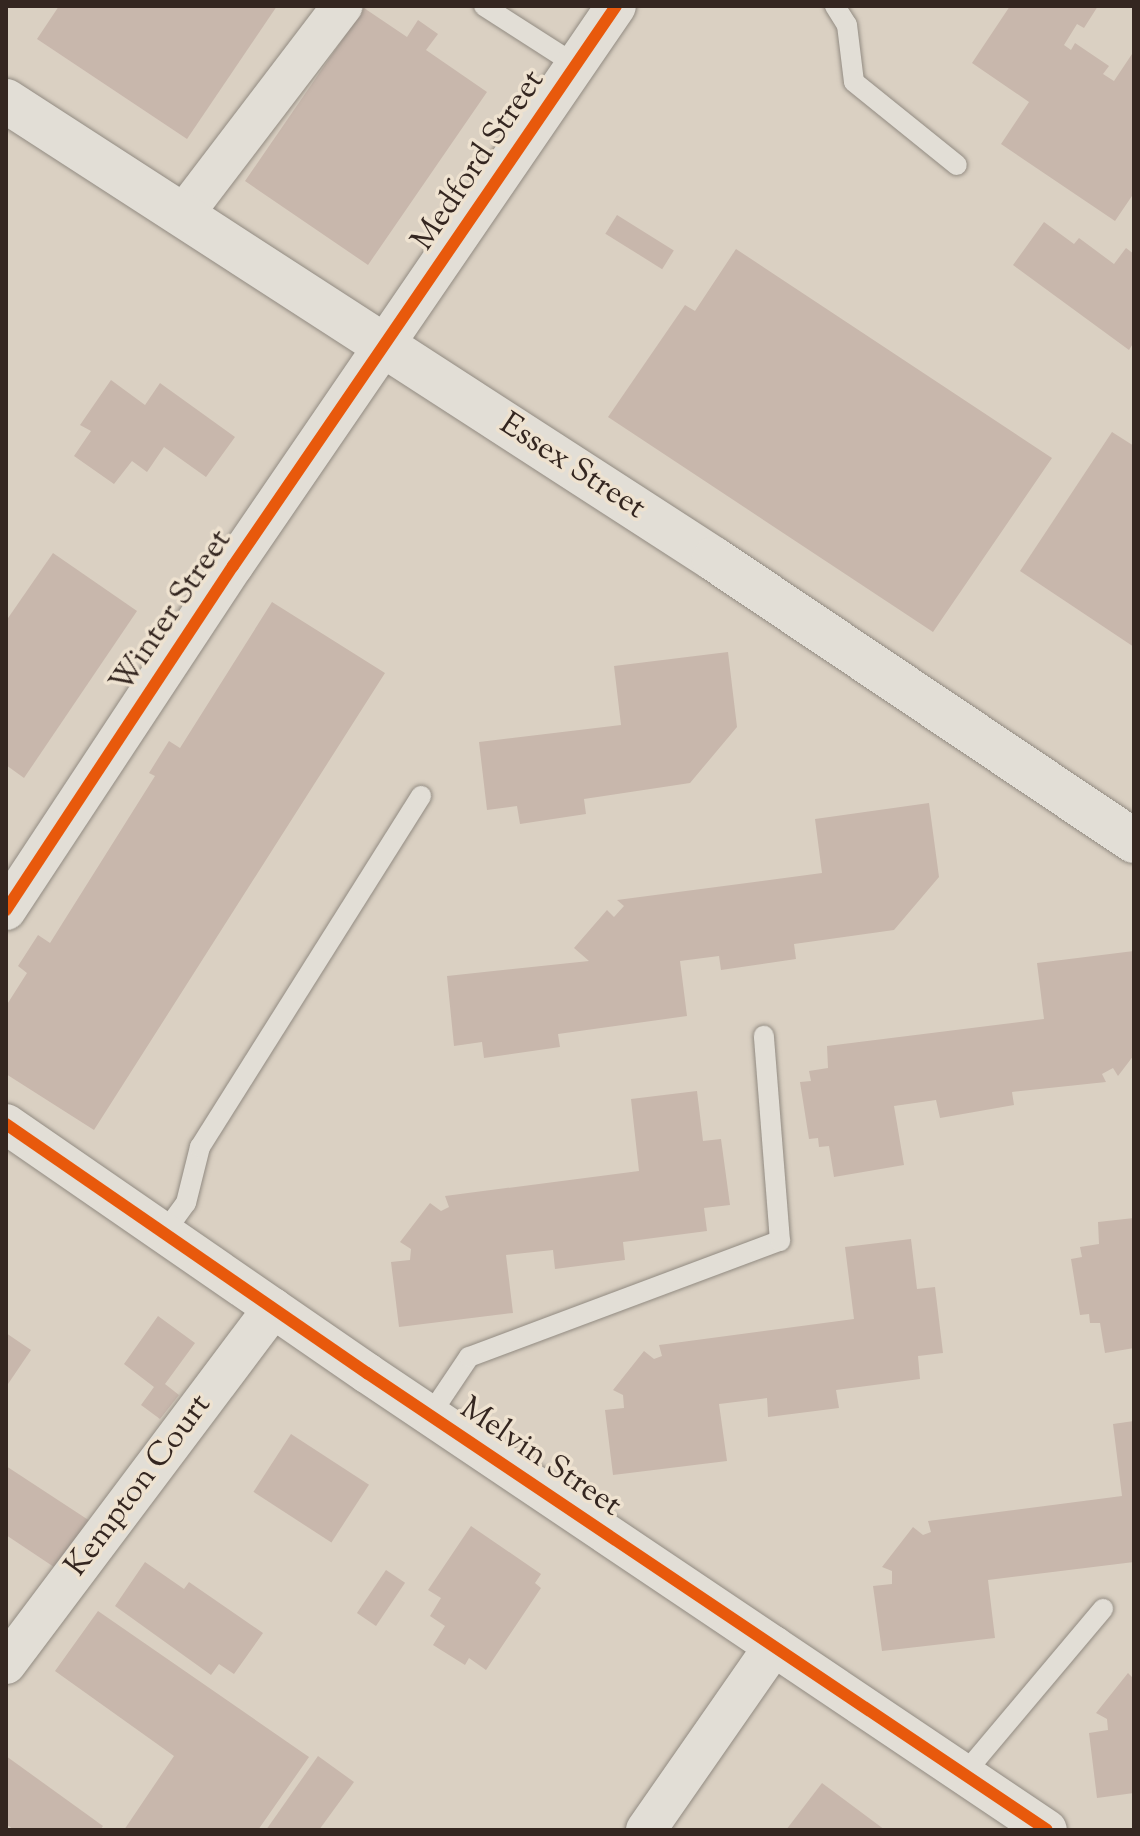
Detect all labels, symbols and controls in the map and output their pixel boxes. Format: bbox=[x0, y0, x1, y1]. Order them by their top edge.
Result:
street label: Medford Street bbox=[405, 63, 553, 259]
street label: Essex Street bbox=[492, 406, 652, 528]
street label: Winter Street bbox=[103, 523, 241, 701]
street label: Kempton Court bbox=[58, 1387, 220, 1585]
street label: Melvin Street bbox=[452, 1390, 628, 1526]

